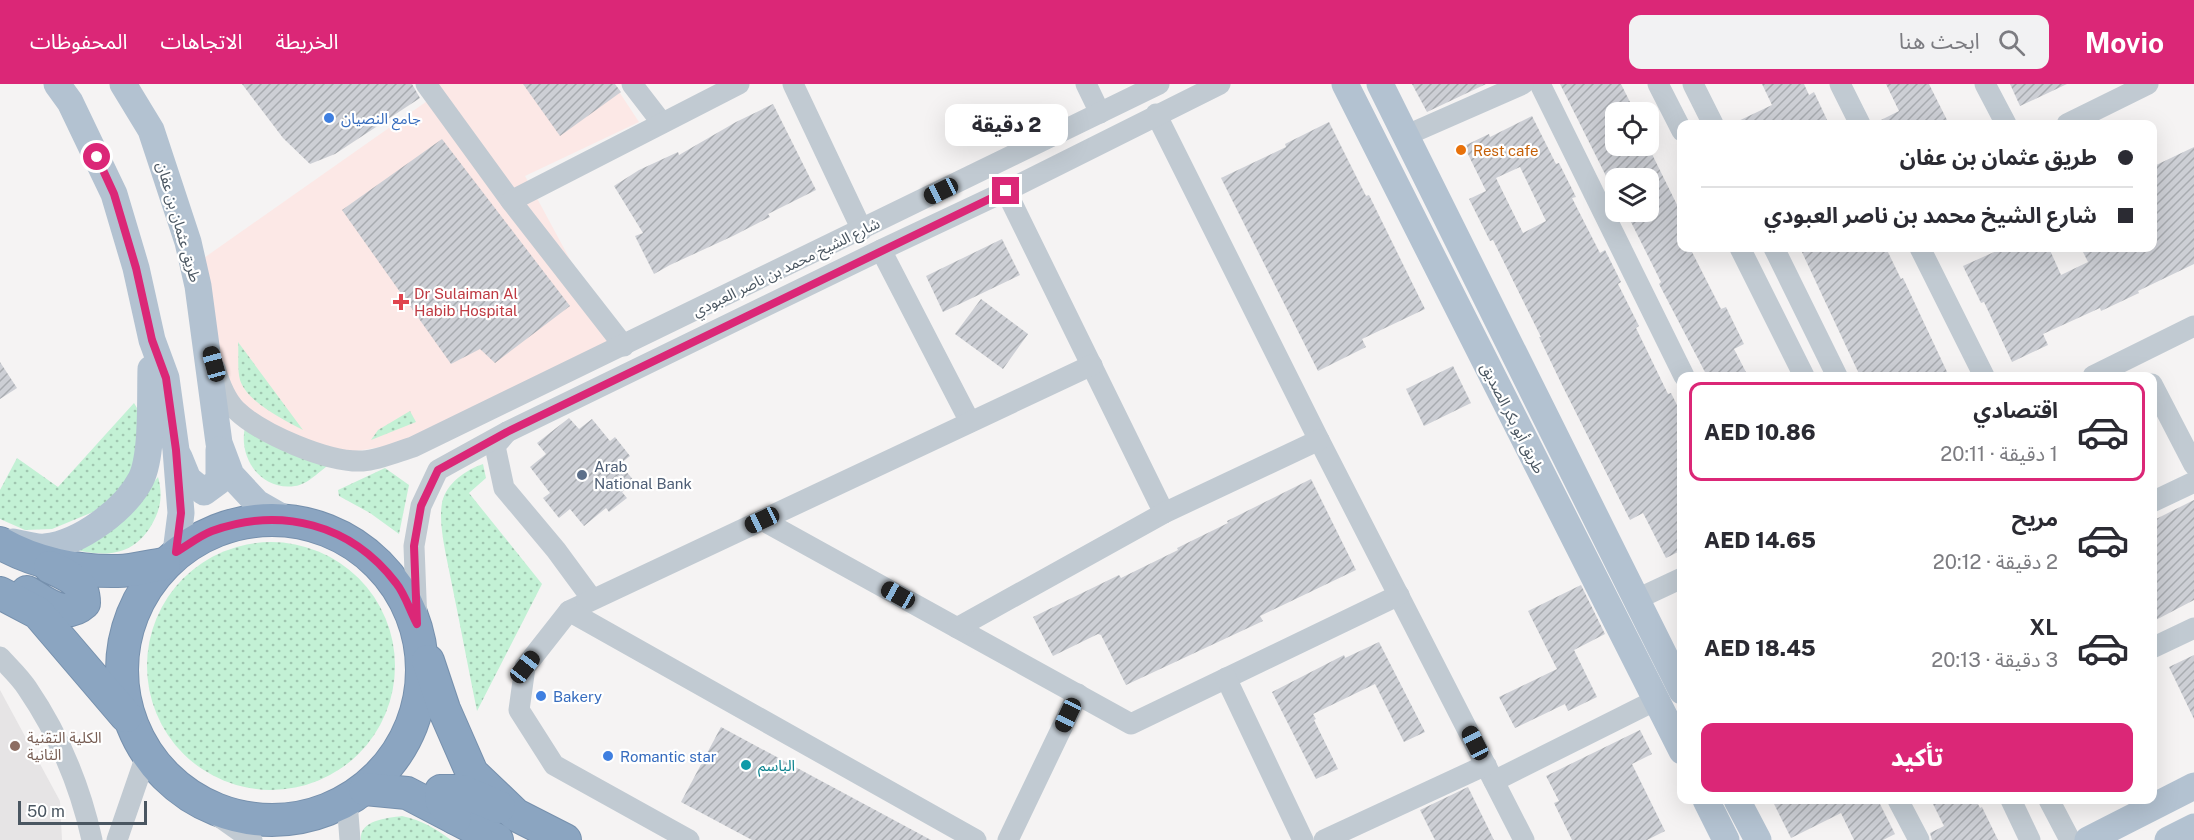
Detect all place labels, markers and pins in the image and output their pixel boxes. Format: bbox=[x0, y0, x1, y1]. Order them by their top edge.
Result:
place label: جامع النصيان bbox=[341, 110, 421, 131]
marker: جامع النصيان bbox=[322, 111, 336, 125]
place label: Rest cafe bbox=[1473, 142, 1539, 159]
marker: Rest cafe bbox=[1454, 143, 1468, 157]
place label: Dr Sulaiman Al Habib Hospital bbox=[414, 285, 518, 319]
marker: Dr Sulaiman Al Habib Hospital bbox=[392, 293, 410, 311]
place label: Arab National Bank bbox=[594, 458, 692, 492]
marker: Arab National Bank bbox=[575, 468, 589, 482]
place label: Bakery bbox=[553, 688, 602, 705]
marker: Bakery bbox=[534, 689, 548, 703]
place label: الكلية التقنية الثانية bbox=[27, 729, 102, 763]
marker: الكلية التقنية الثانية bbox=[8, 739, 22, 753]
place label: Romantic star bbox=[620, 748, 717, 765]
marker: Romantic star bbox=[601, 749, 615, 763]
place label: الباسم bbox=[758, 757, 795, 777]
marker: الباسم bbox=[739, 758, 753, 772]

